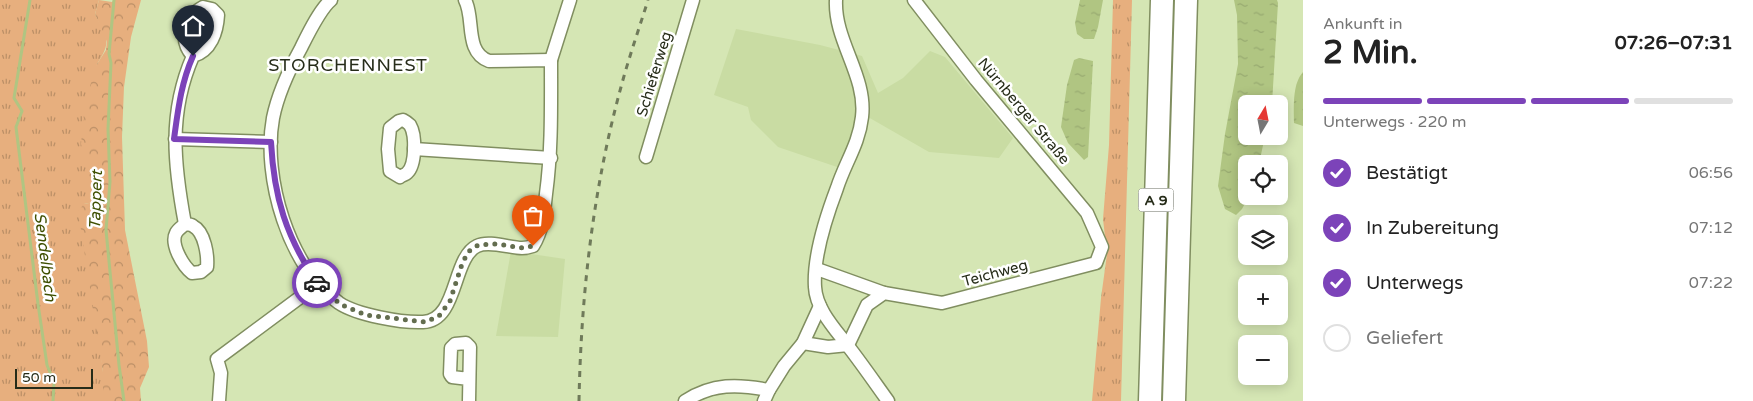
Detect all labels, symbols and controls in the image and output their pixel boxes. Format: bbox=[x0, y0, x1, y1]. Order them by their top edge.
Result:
pin bbox=[172, 5, 214, 56]
icon: home bbox=[179, 12, 207, 40]
text: Ankunft in bbox=[1323, 14, 1403, 34]
street label: Schieferweg bbox=[633, 29, 675, 119]
text: 07:26–07:31 bbox=[1615, 32, 1733, 54]
text: 2 Min. bbox=[1323, 34, 1418, 72]
district label: STORCHENNEST bbox=[268, 54, 428, 76]
street label: Nürnberger Straße bbox=[974, 54, 1074, 168]
north arrow bbox=[1238, 95, 1288, 145]
map controls bbox=[1238, 95, 1288, 385]
text: Unterwegs · 220 m bbox=[1323, 112, 1466, 132]
button: locate bbox=[1238, 155, 1288, 205]
icon: check bbox=[1323, 159, 1351, 187]
text: Bestätigt bbox=[1366, 162, 1448, 184]
text: 06:56 bbox=[1689, 163, 1733, 183]
water label: Tappert bbox=[85, 168, 107, 230]
road number: A 9 bbox=[1138, 188, 1174, 212]
pin bbox=[512, 195, 554, 246]
icon: bag bbox=[519, 202, 547, 230]
water label: Sendelbach bbox=[30, 212, 61, 304]
icon: check bbox=[1323, 214, 1351, 242]
button: layers bbox=[1238, 215, 1288, 265]
text: In Zubereitung bbox=[1366, 217, 1499, 239]
text: 07:12 bbox=[1689, 218, 1733, 238]
street label: Teichweg bbox=[960, 256, 1030, 290]
courier bbox=[292, 258, 342, 308]
icon: car bbox=[303, 269, 331, 297]
icon: check bbox=[1323, 269, 1351, 297]
text: Unterwegs bbox=[1366, 272, 1463, 294]
text: 07:22 bbox=[1689, 273, 1733, 293]
button: + bbox=[1238, 275, 1288, 325]
text: Geliefert bbox=[1366, 327, 1443, 349]
button: − bbox=[1238, 335, 1288, 385]
scale bar bbox=[15, 366, 92, 389]
text: 50 m bbox=[22, 369, 56, 386]

